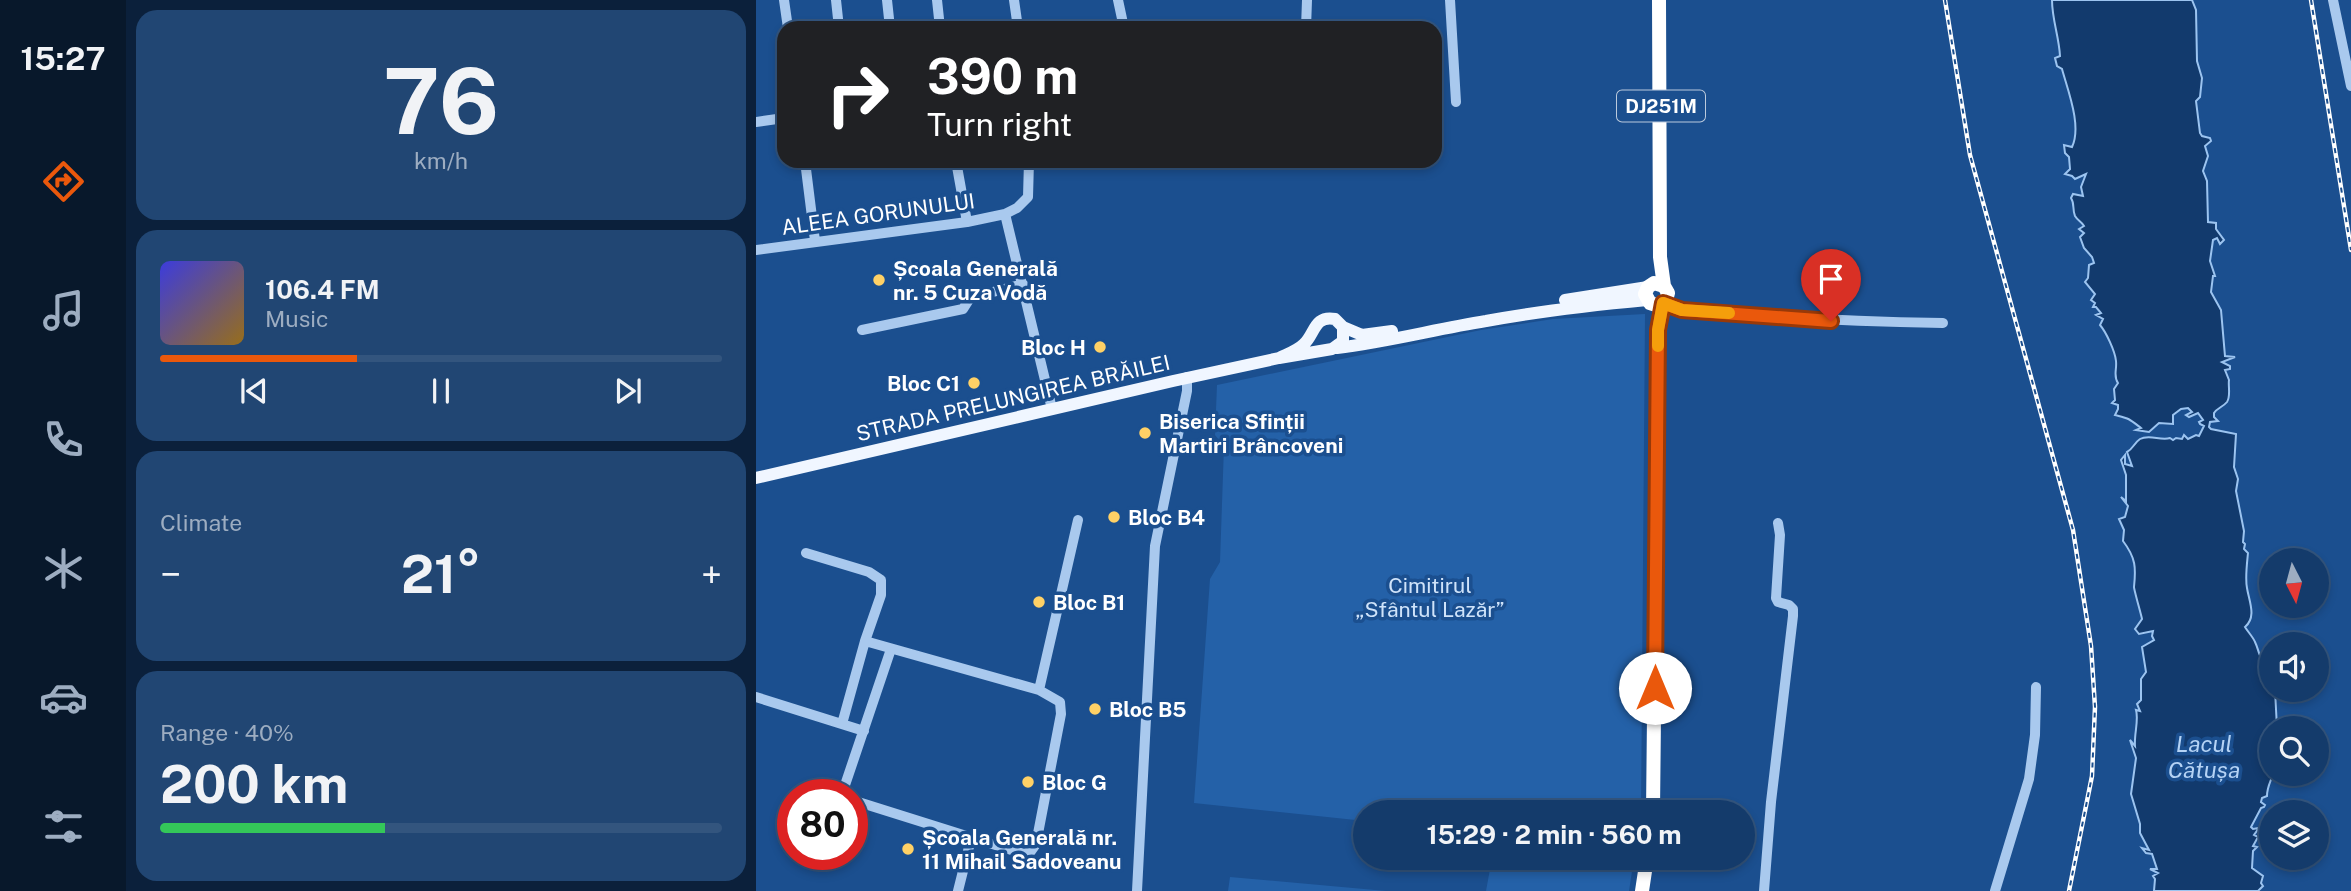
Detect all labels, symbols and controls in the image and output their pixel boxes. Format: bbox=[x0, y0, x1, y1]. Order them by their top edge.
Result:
text: 15:27 bbox=[21, 40, 105, 77]
text: 390 m bbox=[927, 47, 1078, 105]
text: 76 bbox=[383, 48, 499, 154]
icon: right bbox=[812, 49, 903, 140]
road number: DJ251M bbox=[1617, 90, 1705, 122]
text: Turn right bbox=[927, 106, 1072, 143]
text: km/h bbox=[414, 147, 468, 174]
icon: directions bbox=[39, 157, 88, 206]
street label: ALEEA GORUNULUI bbox=[780, 188, 976, 240]
pin bbox=[1801, 249, 1861, 321]
place label: Școala Generală nr. 5 Cuza Vodă bbox=[893, 256, 1058, 305]
icon: arrive bbox=[1812, 260, 1850, 298]
marker: Școala Generală nr. 5 Cuza Vodă bbox=[871, 272, 887, 288]
text: 106.4 FM bbox=[265, 274, 380, 305]
icon: music bbox=[39, 286, 88, 335]
text: Music bbox=[265, 305, 329, 332]
place label: Bloc H bbox=[1021, 335, 1086, 360]
marker: Bloc H bbox=[1092, 339, 1108, 355]
street label: STRADA PRELUNGIREA BRĂILEI bbox=[854, 350, 1172, 446]
place label: Bloc C1 bbox=[887, 371, 960, 396]
icon: previous bbox=[235, 372, 273, 410]
icon: pause bbox=[422, 372, 460, 410]
icon: next bbox=[609, 372, 647, 410]
marker: Bloc C1 bbox=[966, 375, 982, 391]
place label: Biserica Sfinții Martiri Brâncoveni bbox=[1159, 409, 1343, 458]
icon: phone bbox=[39, 415, 88, 464]
marker: Biserica Sfinții Martiri Brâncoveni bbox=[1137, 425, 1153, 441]
place label: Bloc B4 bbox=[1128, 505, 1205, 530]
text: Climate bbox=[160, 509, 242, 536]
marker: Bloc B4 bbox=[1106, 509, 1122, 525]
icon: climate bbox=[39, 544, 88, 593]
text: 21° bbox=[401, 544, 481, 605]
north arrow bbox=[2259, 548, 2329, 618]
map controls bbox=[2259, 548, 2329, 870]
text: − bbox=[160, 552, 181, 597]
text: + bbox=[701, 552, 722, 597]
park label: Cimitirul „Sfântul Lazăr” bbox=[1356, 573, 1504, 622]
place label: Bloc B1 bbox=[1053, 590, 1125, 615]
marker: Bloc B1 bbox=[1031, 594, 1047, 610]
button: sound bbox=[2259, 632, 2329, 702]
position arrow bbox=[1618, 651, 1692, 725]
icon: car bbox=[39, 673, 88, 722]
place label: Bloc B5 bbox=[1109, 697, 1186, 722]
marker: Bloc B5 bbox=[1087, 701, 1103, 717]
button: search bbox=[2259, 716, 2329, 786]
text: Range · 40% bbox=[160, 719, 294, 746]
water label: Lacul Cătușa bbox=[2168, 730, 2240, 783]
text: 200 km bbox=[160, 754, 348, 815]
place label: Bloc G bbox=[1042, 770, 1107, 795]
marker: Bloc G bbox=[1020, 774, 1036, 790]
speed limit sign: 80 bbox=[777, 779, 868, 870]
button: layers bbox=[2259, 800, 2329, 870]
icon: filters bbox=[39, 802, 88, 851]
text: 15:29 · 2 min · 560 m bbox=[1426, 819, 1682, 850]
place label: Școala Generală nr. 11 Mihail Sadoveanu bbox=[922, 825, 1122, 874]
marker: Școala Generală nr. 11 Mihail Sadoveanu bbox=[900, 841, 916, 857]

